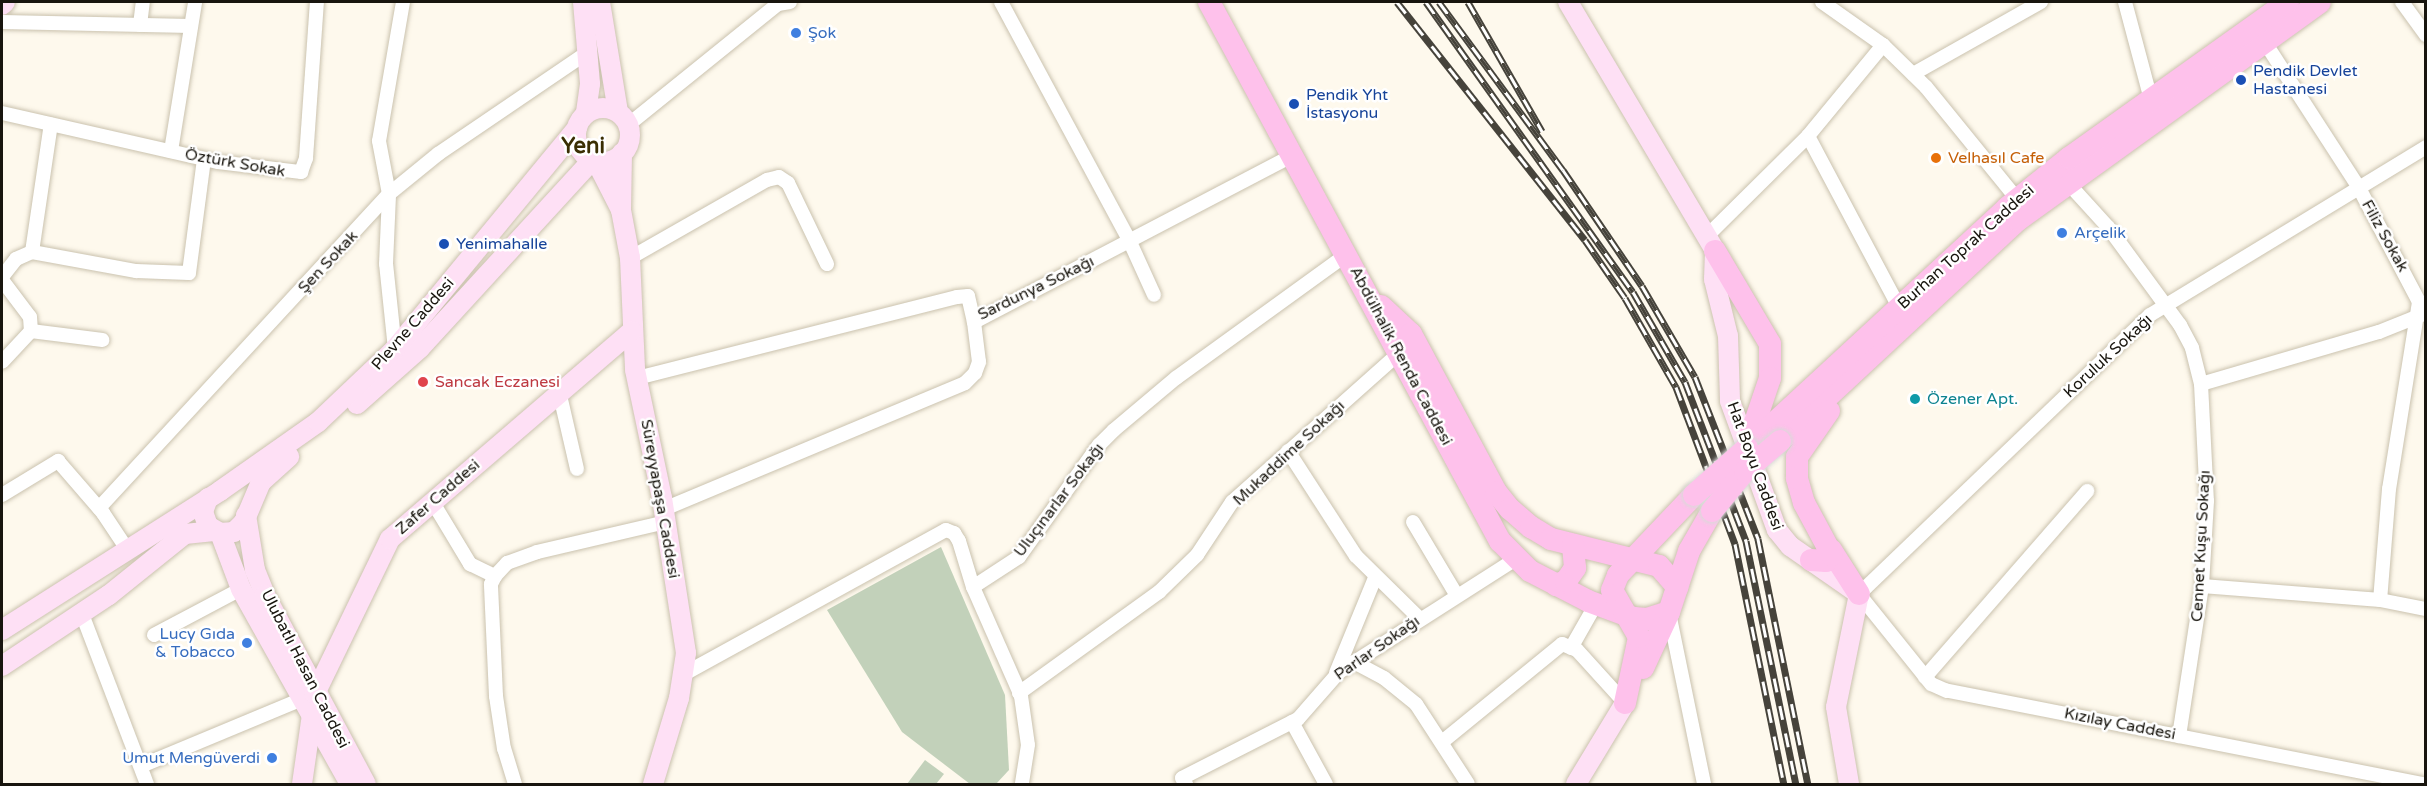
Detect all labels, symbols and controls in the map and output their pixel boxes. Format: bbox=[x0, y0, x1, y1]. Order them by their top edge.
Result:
place label: Şok bbox=[808, 23, 836, 43]
marker: Şok bbox=[789, 26, 803, 40]
place label: Pendi̇k Devlet Hastanesi̇ bbox=[2253, 61, 2358, 99]
marker: Pendi̇k Devlet Hastanesi̇ bbox=[2234, 73, 2248, 87]
place label: Pendik Yht İstasyonu bbox=[1306, 85, 1388, 123]
marker: Pendik Yht İstasyonu bbox=[1287, 97, 1301, 111]
district label: Yeni bbox=[561, 134, 605, 160]
street label: Öztürk Sokak bbox=[183, 145, 287, 181]
place label: Velhasıl Cafe bbox=[1948, 148, 2044, 168]
marker: Velhasıl Cafe bbox=[1929, 151, 1943, 165]
street label: Burhan Toprak Caddesi bbox=[1894, 181, 2038, 313]
street label: Filiz Sokak bbox=[2357, 197, 2413, 275]
place label: Arçelik bbox=[2074, 223, 2126, 243]
marker: Arçelik bbox=[2055, 226, 2069, 240]
street label: Şen Sokak bbox=[294, 227, 362, 297]
place label: Yenimahalle bbox=[456, 234, 547, 254]
marker: Yenimahalle bbox=[437, 237, 451, 251]
street label: Sardunya Sokağı bbox=[975, 252, 1097, 324]
street label: Abdülhalik Renda Caddesi bbox=[1346, 263, 1456, 449]
street label: Plevne Caddesi bbox=[368, 274, 458, 374]
street label: Koruluk Sokağı bbox=[2060, 310, 2156, 402]
place label: Sancak Eczanesi bbox=[435, 372, 560, 392]
marker: Sancak Eczanesi bbox=[416, 375, 430, 389]
place label: Özener Apt. bbox=[1927, 389, 2018, 409]
marker: Özener Apt. bbox=[1908, 392, 1922, 406]
street label: Mukaddime Sokağı bbox=[1229, 396, 1349, 510]
street label: Hat Boyu Caddesi bbox=[1723, 399, 1787, 533]
street label: Süreyyapaşa Caddesi bbox=[637, 418, 683, 580]
street label: Uluçınarlar Sokağı bbox=[1010, 439, 1108, 561]
street label: Zafer Caddesi bbox=[392, 455, 484, 539]
street label: Cennet Kuşu Sokağı bbox=[2187, 470, 2215, 622]
street label: Ulubatlı Hasan Caddesi bbox=[257, 586, 353, 752]
street label: Parlar Sokağı bbox=[1331, 611, 1423, 685]
place label: Lucy Gıda & Tobacco bbox=[155, 624, 235, 662]
marker: Lucy Gıda & Tobacco bbox=[240, 636, 254, 650]
street label: Kızılay Caddesi bbox=[2063, 704, 2177, 744]
place label: Umut Mengüverdi bbox=[122, 748, 260, 768]
marker: Umut Mengüverdi bbox=[265, 751, 279, 765]

